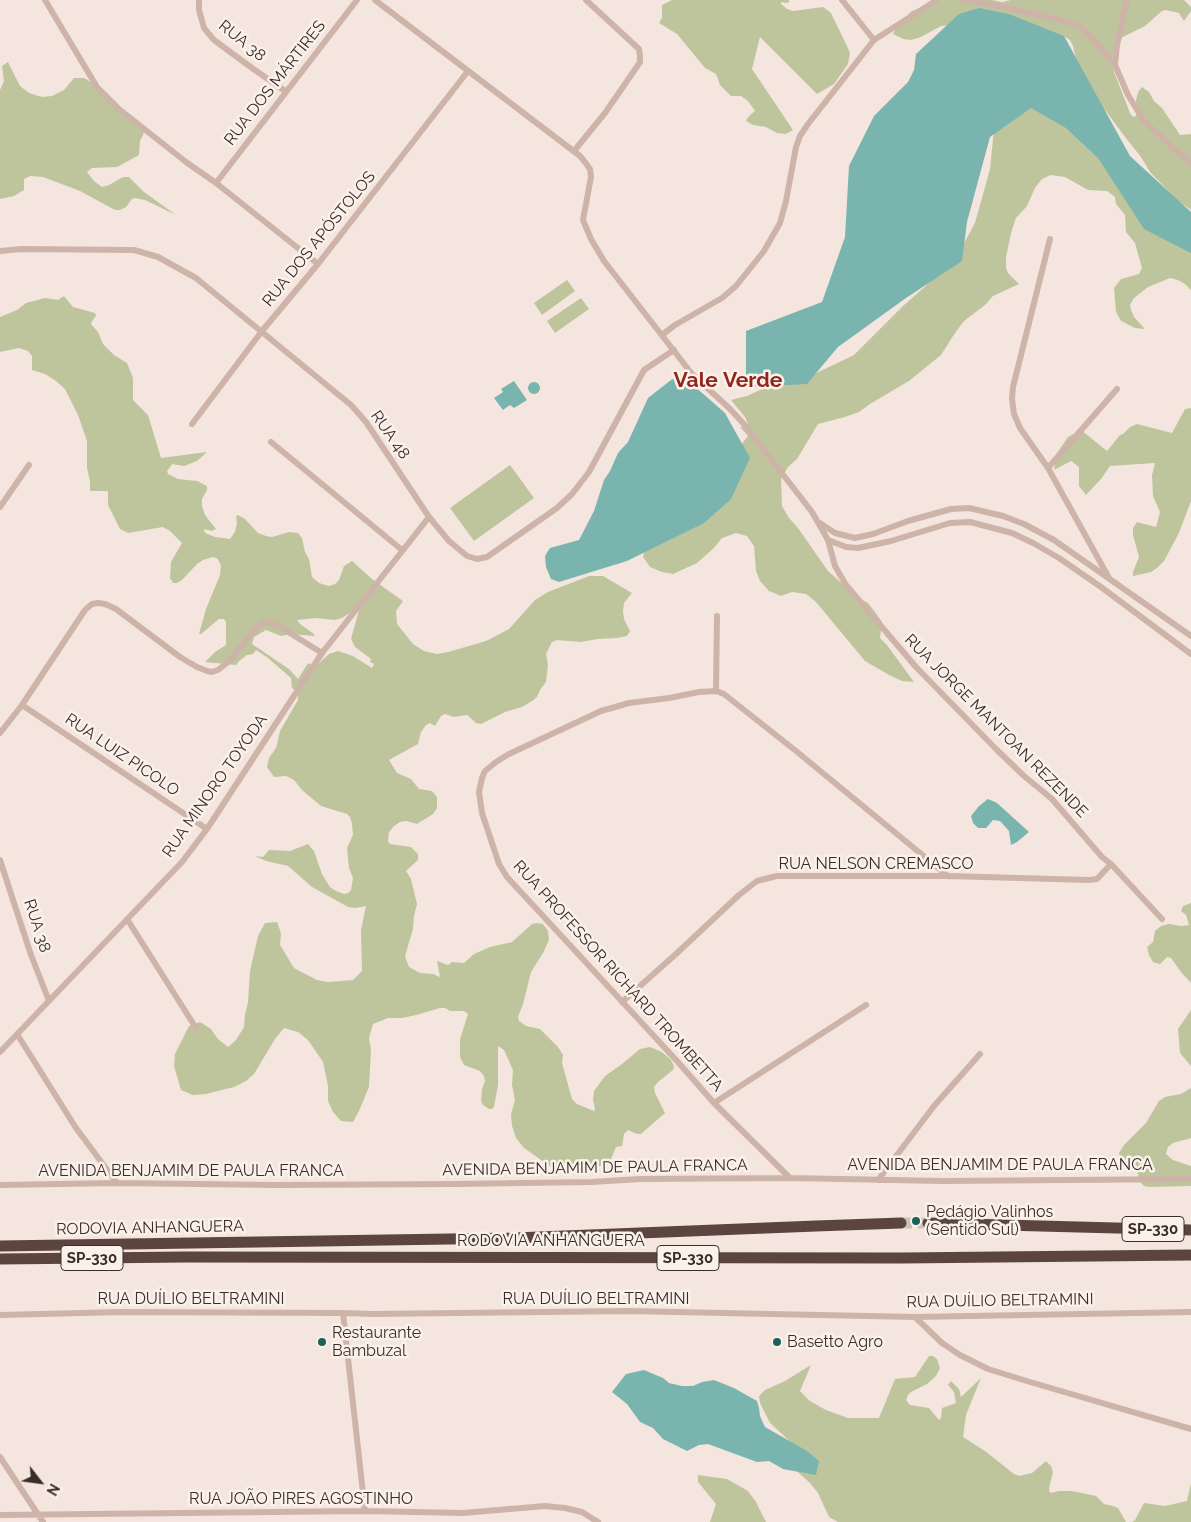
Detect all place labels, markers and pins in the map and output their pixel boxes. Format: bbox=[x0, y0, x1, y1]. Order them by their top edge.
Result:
place label: Pedágio Valinhos (Sentido Sul) bbox=[926, 1202, 1053, 1240]
marker: Pedágio Valinhos (Sentido Sul) bbox=[910, 1215, 922, 1227]
place label: Restaurante Bambuzal bbox=[332, 1323, 421, 1361]
place label: Basetto Agro bbox=[787, 1332, 883, 1352]
marker: Restaurante Bambuzal bbox=[316, 1336, 328, 1348]
marker: Basetto Agro bbox=[771, 1336, 783, 1348]

